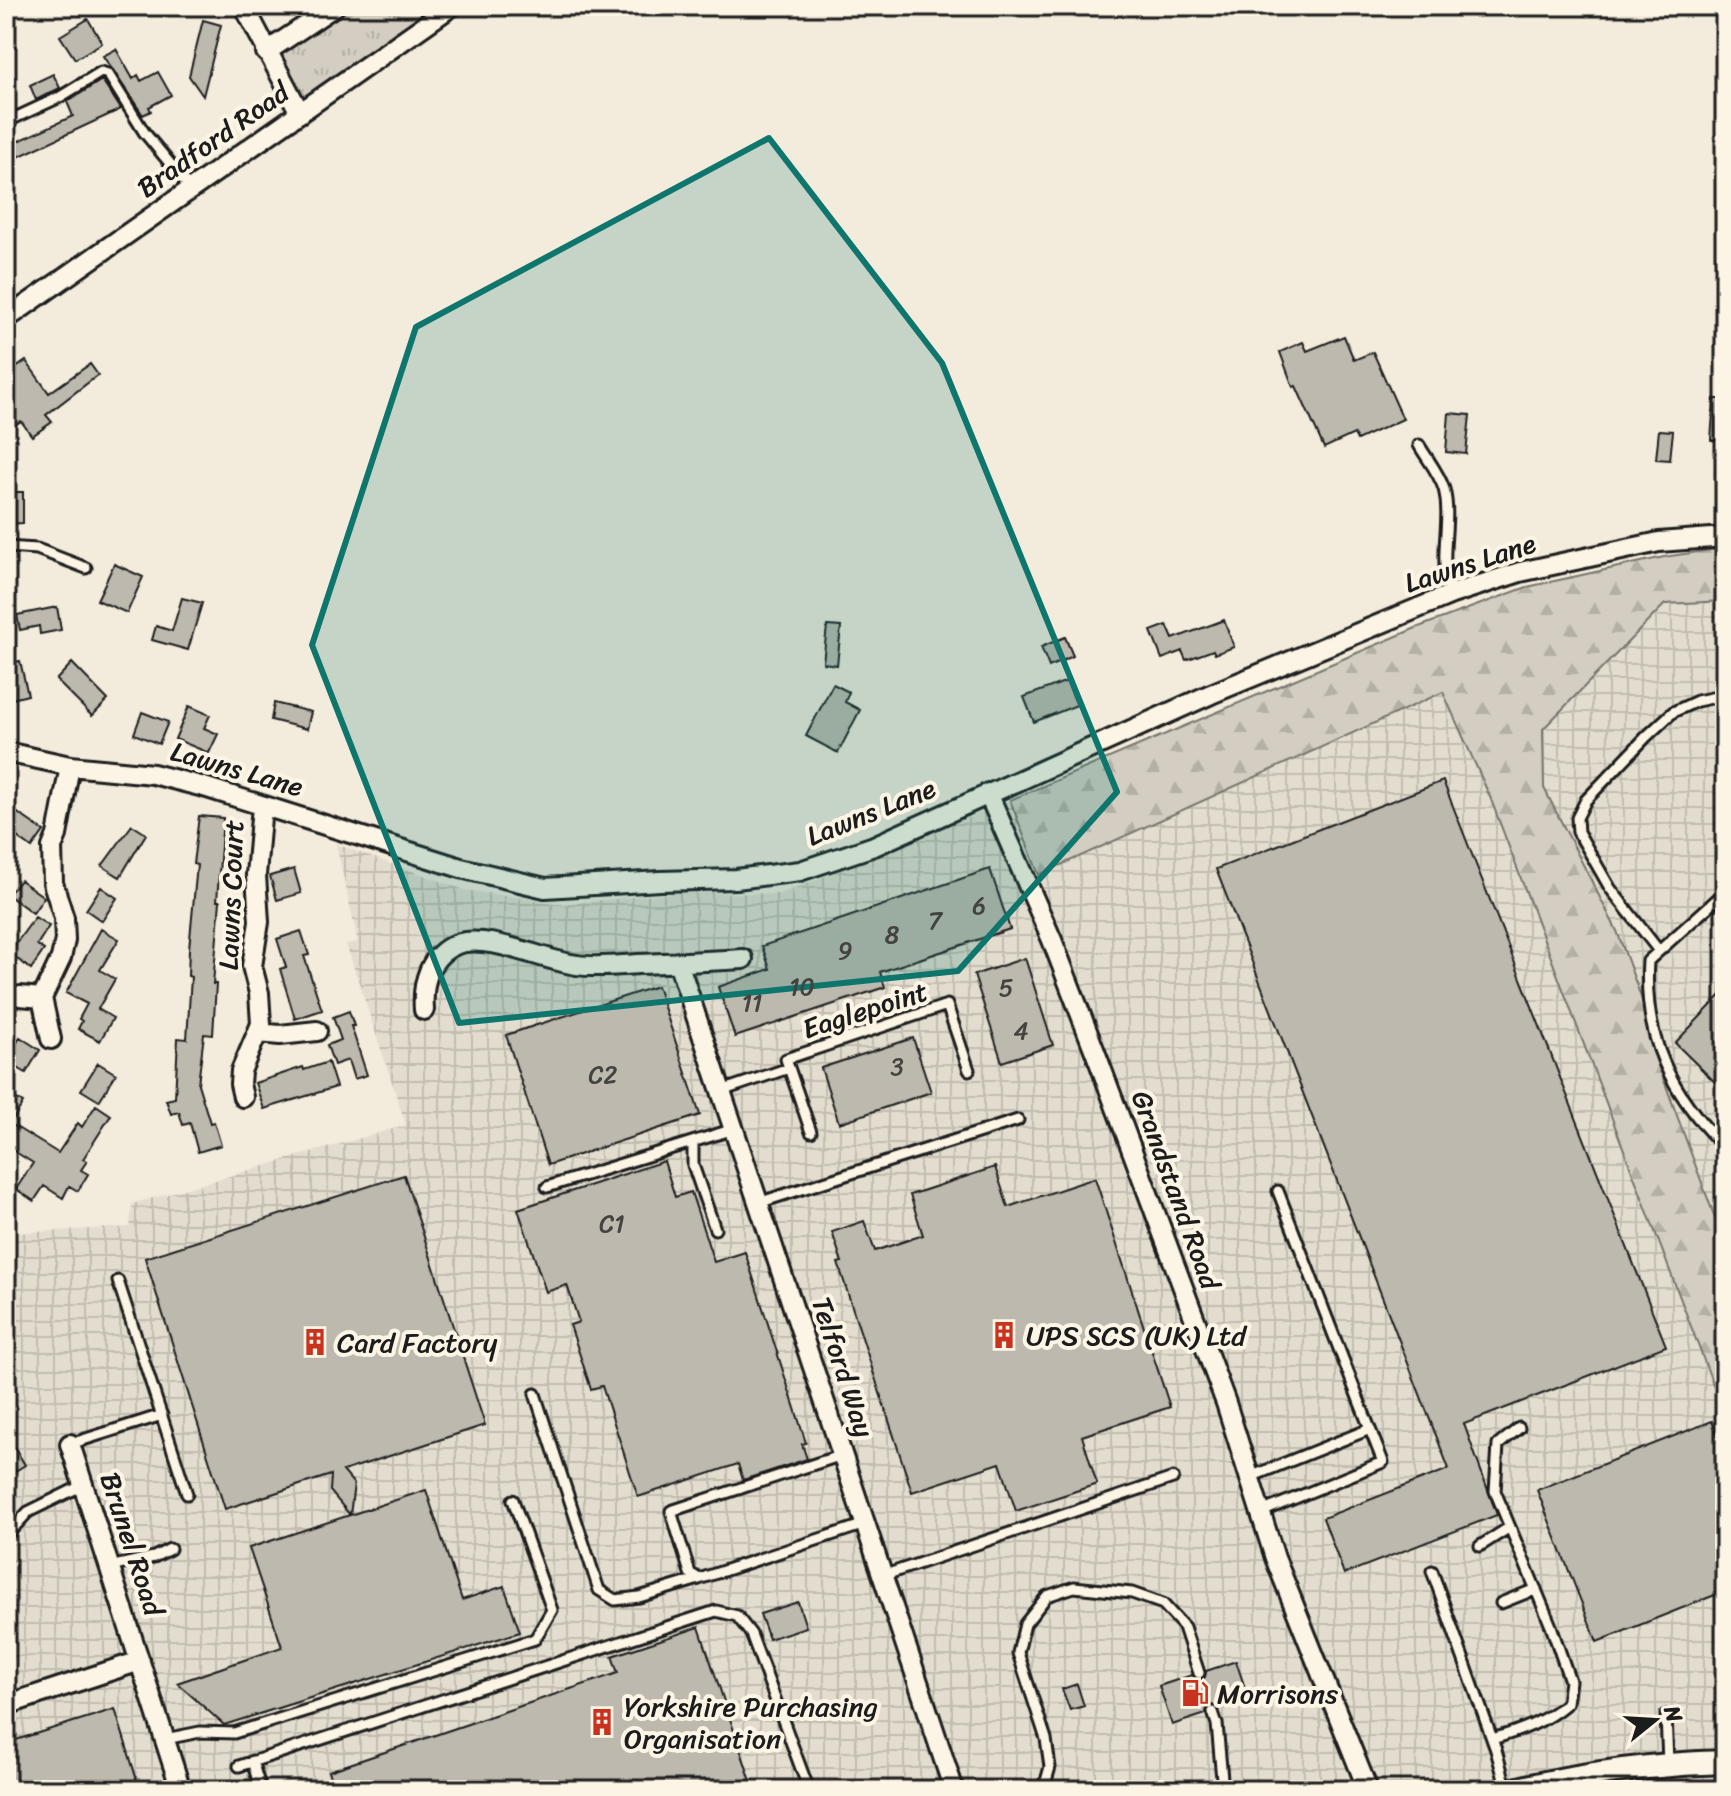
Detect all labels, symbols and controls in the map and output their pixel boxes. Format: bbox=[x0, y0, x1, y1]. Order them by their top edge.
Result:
street label: Bradford Road bbox=[126, 68, 302, 211]
street label: Lawns Lane bbox=[1398, 519, 1542, 607]
street label: Lawns Lane bbox=[165, 727, 309, 811]
street label: Lawns Lane bbox=[799, 764, 943, 860]
street label: Lawns Court bbox=[204, 819, 258, 971]
house number: 6 bbox=[972, 885, 986, 927]
house number: 7 bbox=[928, 900, 943, 942]
house number: 8 bbox=[885, 914, 899, 956]
house number: 9 bbox=[838, 930, 852, 972]
house number: 10 bbox=[789, 966, 815, 1008]
street label: Eaglepoint bbox=[796, 967, 934, 1053]
house number: 5 bbox=[999, 967, 1013, 1009]
house number: 11 bbox=[742, 982, 762, 1024]
house number: 4 bbox=[1014, 1010, 1029, 1052]
house number: 3 bbox=[890, 1046, 904, 1088]
house number: C2 bbox=[589, 1054, 618, 1096]
street label: Grandstand Road bbox=[1117, 1083, 1236, 1299]
house number: C1 bbox=[599, 1203, 625, 1245]
street label: Telford Way bbox=[797, 1290, 889, 1444]
place label: UPS SCS (UK) Ltd bbox=[1026, 1311, 1248, 1360]
place label: Card Factory bbox=[337, 1318, 498, 1367]
building icon: UPS SCS (UK) Ltd bbox=[989, 1320, 1019, 1350]
building icon: Card Factory bbox=[300, 1327, 330, 1357]
street label: Brunel Road bbox=[86, 1466, 179, 1624]
place label: Morrisons bbox=[1217, 1669, 1338, 1718]
fuel station icon: Morrisons bbox=[1180, 1678, 1210, 1708]
north arrow bbox=[1615, 1680, 1695, 1760]
place label: Yorkshire Purchasing Organisation bbox=[624, 1682, 878, 1763]
text: N bbox=[1652, 1700, 1695, 1728]
building icon: Yorkshire Purchasing Organisation bbox=[587, 1707, 617, 1737]

